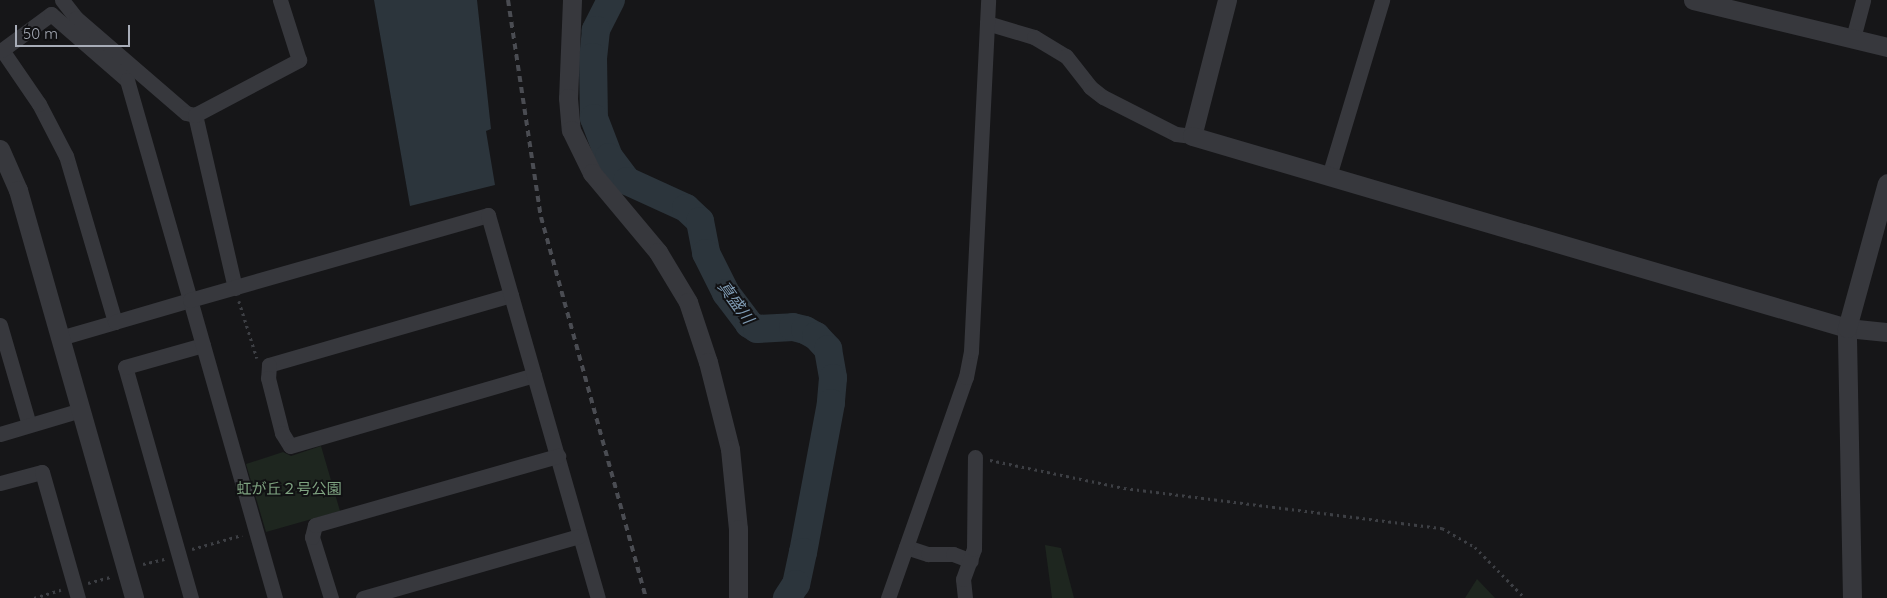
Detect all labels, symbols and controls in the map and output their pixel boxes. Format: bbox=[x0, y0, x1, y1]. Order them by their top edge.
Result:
scale bar bbox=[18, 15, 132, 47]
text: 50 m bbox=[23, 24, 58, 43]
water label: 真盛川 bbox=[714, 277, 758, 327]
park label: 虹が丘２号公園 bbox=[237, 480, 341, 498]

